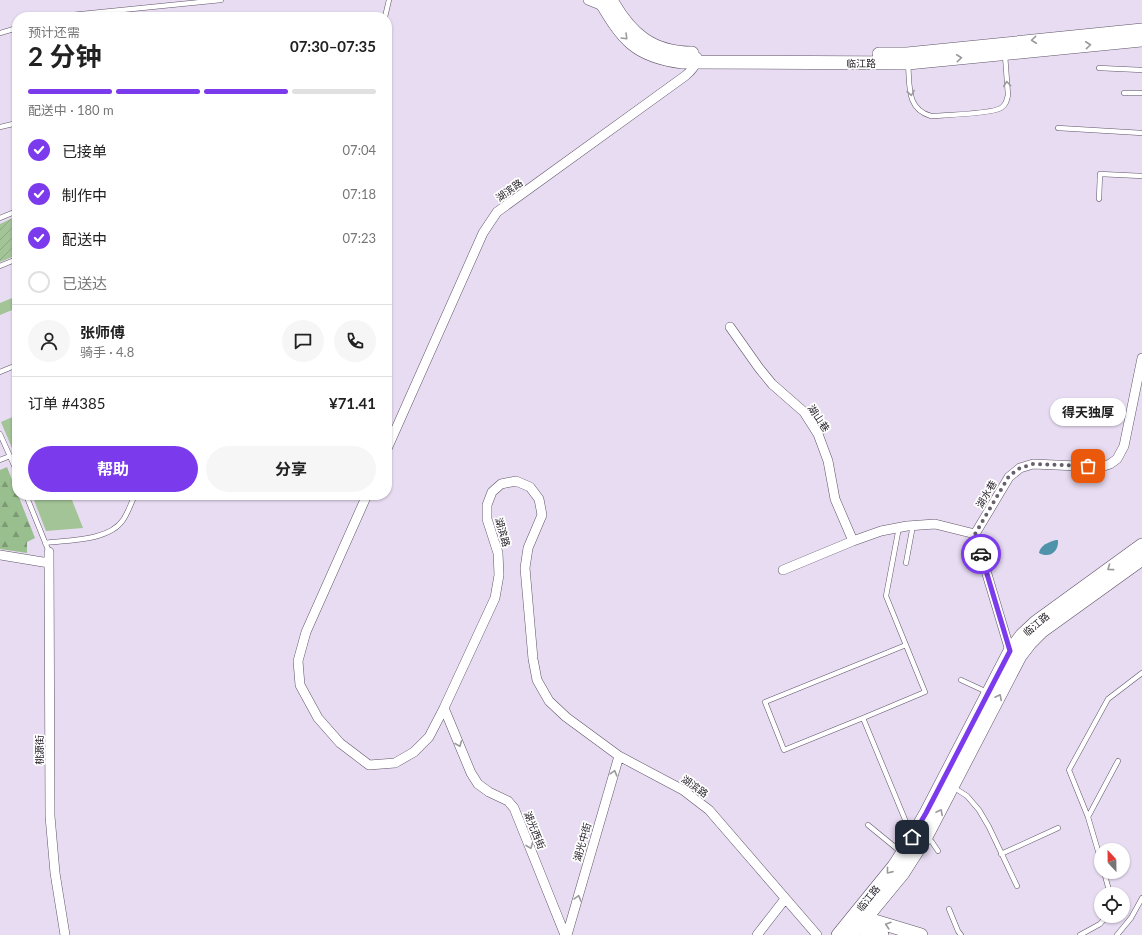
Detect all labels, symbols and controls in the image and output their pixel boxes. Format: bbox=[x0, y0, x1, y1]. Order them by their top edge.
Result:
text: 预计还需 bbox=[28, 24, 80, 40]
one-way arrow bbox=[621, 33, 628, 40]
one-way arrow bbox=[1031, 36, 1037, 45]
text: 07:30–07:35 bbox=[290, 37, 376, 55]
text: 2 分钟 bbox=[28, 40, 101, 72]
one-way arrow bbox=[1085, 41, 1091, 50]
one-way arrow bbox=[956, 54, 962, 63]
street label: 临江路 bbox=[846, 57, 876, 69]
one-way arrow bbox=[1003, 81, 1012, 87]
one-way arrow bbox=[906, 90, 915, 96]
text: 配送中 · 180 m bbox=[28, 102, 114, 118]
icon: check bbox=[28, 139, 50, 161]
text: 已接单 bbox=[62, 142, 107, 160]
text: 07:04 bbox=[343, 142, 376, 158]
street label: 湖滨路 bbox=[493, 176, 525, 204]
icon: check bbox=[28, 183, 50, 205]
text: 制作中 bbox=[62, 186, 107, 204]
text: 07:18 bbox=[343, 186, 376, 202]
icon: check bbox=[28, 227, 50, 249]
text: 配送中 bbox=[62, 230, 107, 248]
text: 07:23 bbox=[343, 230, 376, 246]
text: 已送达 bbox=[62, 274, 107, 292]
button: person bbox=[28, 320, 70, 362]
button: chat bbox=[282, 320, 324, 362]
button: phone bbox=[334, 320, 376, 362]
text: 张师傅 bbox=[80, 323, 125, 341]
text: 骑手 · 4.8 bbox=[80, 344, 134, 360]
text: 订单 #4385 bbox=[28, 394, 105, 412]
text: ¥71.41 bbox=[329, 394, 376, 412]
callout: 得天独厚 bbox=[1050, 398, 1126, 426]
street label: 湖山巷 bbox=[806, 402, 832, 434]
text: 得天独厚 bbox=[1062, 404, 1114, 420]
button: 帮助 bbox=[28, 446, 198, 492]
button: 分享 bbox=[206, 446, 376, 492]
pin bbox=[1071, 449, 1105, 483]
icon: bag bbox=[1077, 455, 1099, 477]
street label: 湖水巷 bbox=[973, 478, 999, 510]
street label: 湖滨路 bbox=[493, 516, 513, 548]
courier bbox=[961, 534, 1001, 574]
icon: car bbox=[970, 543, 992, 565]
one-way arrow bbox=[1108, 563, 1115, 570]
street label: 临江路 bbox=[1021, 610, 1051, 638]
one-way arrow bbox=[994, 693, 1002, 701]
street label: 桃源街 bbox=[33, 735, 45, 765]
one-way arrow bbox=[454, 739, 462, 747]
one-way arrow bbox=[609, 769, 618, 776]
street label: 湖滨路 bbox=[679, 772, 711, 800]
street label: 湖光西街 bbox=[522, 809, 548, 851]
one-way arrow bbox=[935, 809, 943, 817]
pin bbox=[895, 820, 929, 854]
street label: 湖光中街 bbox=[571, 821, 593, 863]
icon: home bbox=[901, 826, 923, 848]
one-way arrow bbox=[525, 843, 533, 850]
north arrow bbox=[1094, 843, 1130, 879]
map controls bbox=[1094, 843, 1130, 923]
one-way arrow bbox=[887, 866, 894, 873]
street label: 临江路 bbox=[854, 883, 882, 913]
button: locate bbox=[1094, 887, 1130, 923]
one-way arrow bbox=[573, 894, 582, 901]
one-way arrow bbox=[884, 921, 891, 930]

